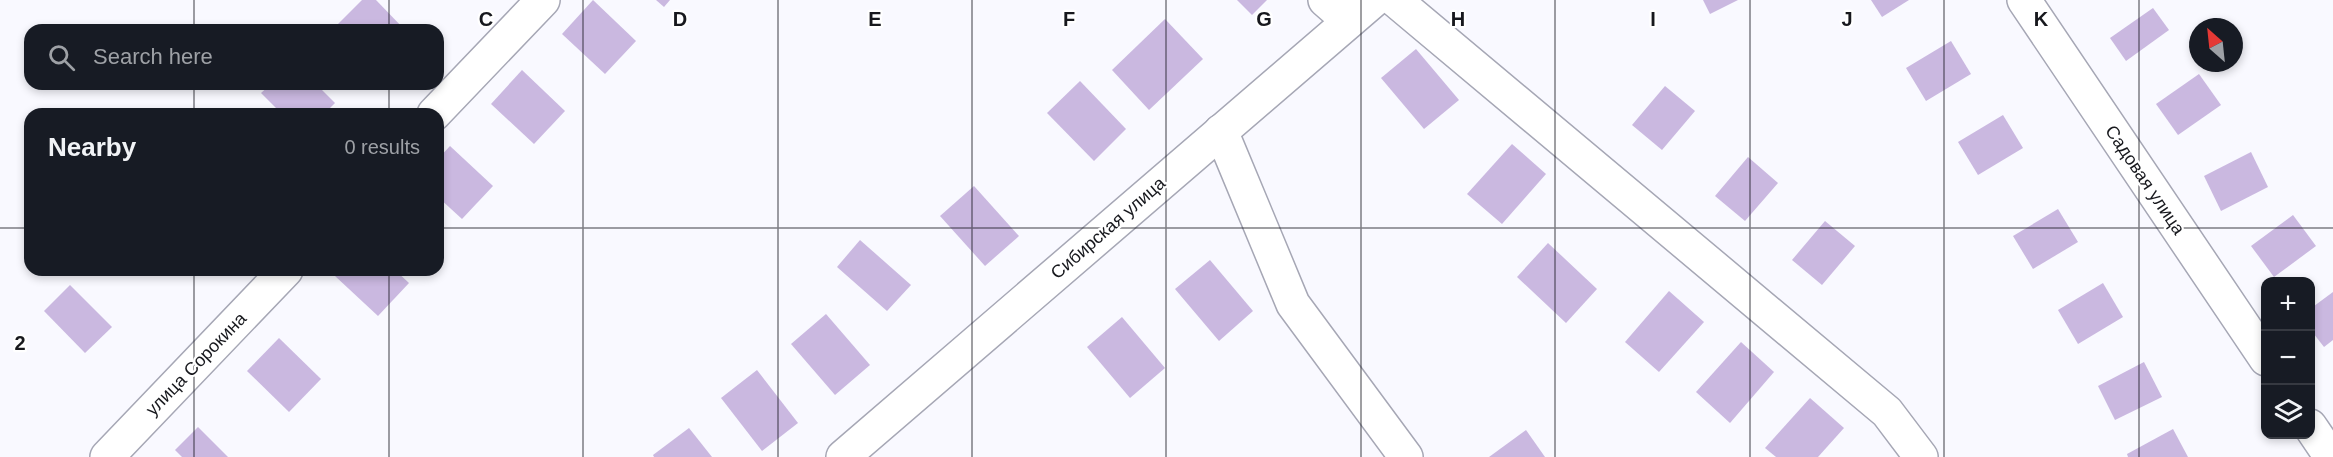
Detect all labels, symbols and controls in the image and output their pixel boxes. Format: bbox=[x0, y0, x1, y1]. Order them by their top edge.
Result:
text: C bbox=[479, 8, 493, 30]
text: D bbox=[673, 8, 687, 30]
text: E bbox=[868, 8, 882, 30]
text: F bbox=[1063, 8, 1075, 30]
text: G bbox=[1256, 8, 1272, 30]
text: H bbox=[1451, 8, 1465, 30]
text: I bbox=[1650, 8, 1656, 30]
text: J bbox=[1841, 8, 1853, 30]
text: K bbox=[2034, 8, 2049, 30]
north arrow bbox=[2189, 18, 2243, 72]
search box bbox=[24, 24, 444, 90]
icon: search bbox=[45, 41, 78, 74]
text: Search here bbox=[93, 44, 213, 69]
street label: Садовая улица bbox=[2101, 122, 2189, 239]
text: Nearby bbox=[48, 132, 136, 162]
text: 0 results bbox=[344, 136, 420, 158]
street label: Сибирская улица bbox=[1047, 172, 1170, 283]
map controls bbox=[2261, 277, 2315, 439]
button: + bbox=[2261, 277, 2315, 331]
street label: улица Сорокина bbox=[142, 308, 251, 420]
button: − bbox=[2261, 331, 2315, 385]
text: 2 bbox=[14, 332, 26, 354]
button: layers bbox=[2261, 385, 2315, 439]

